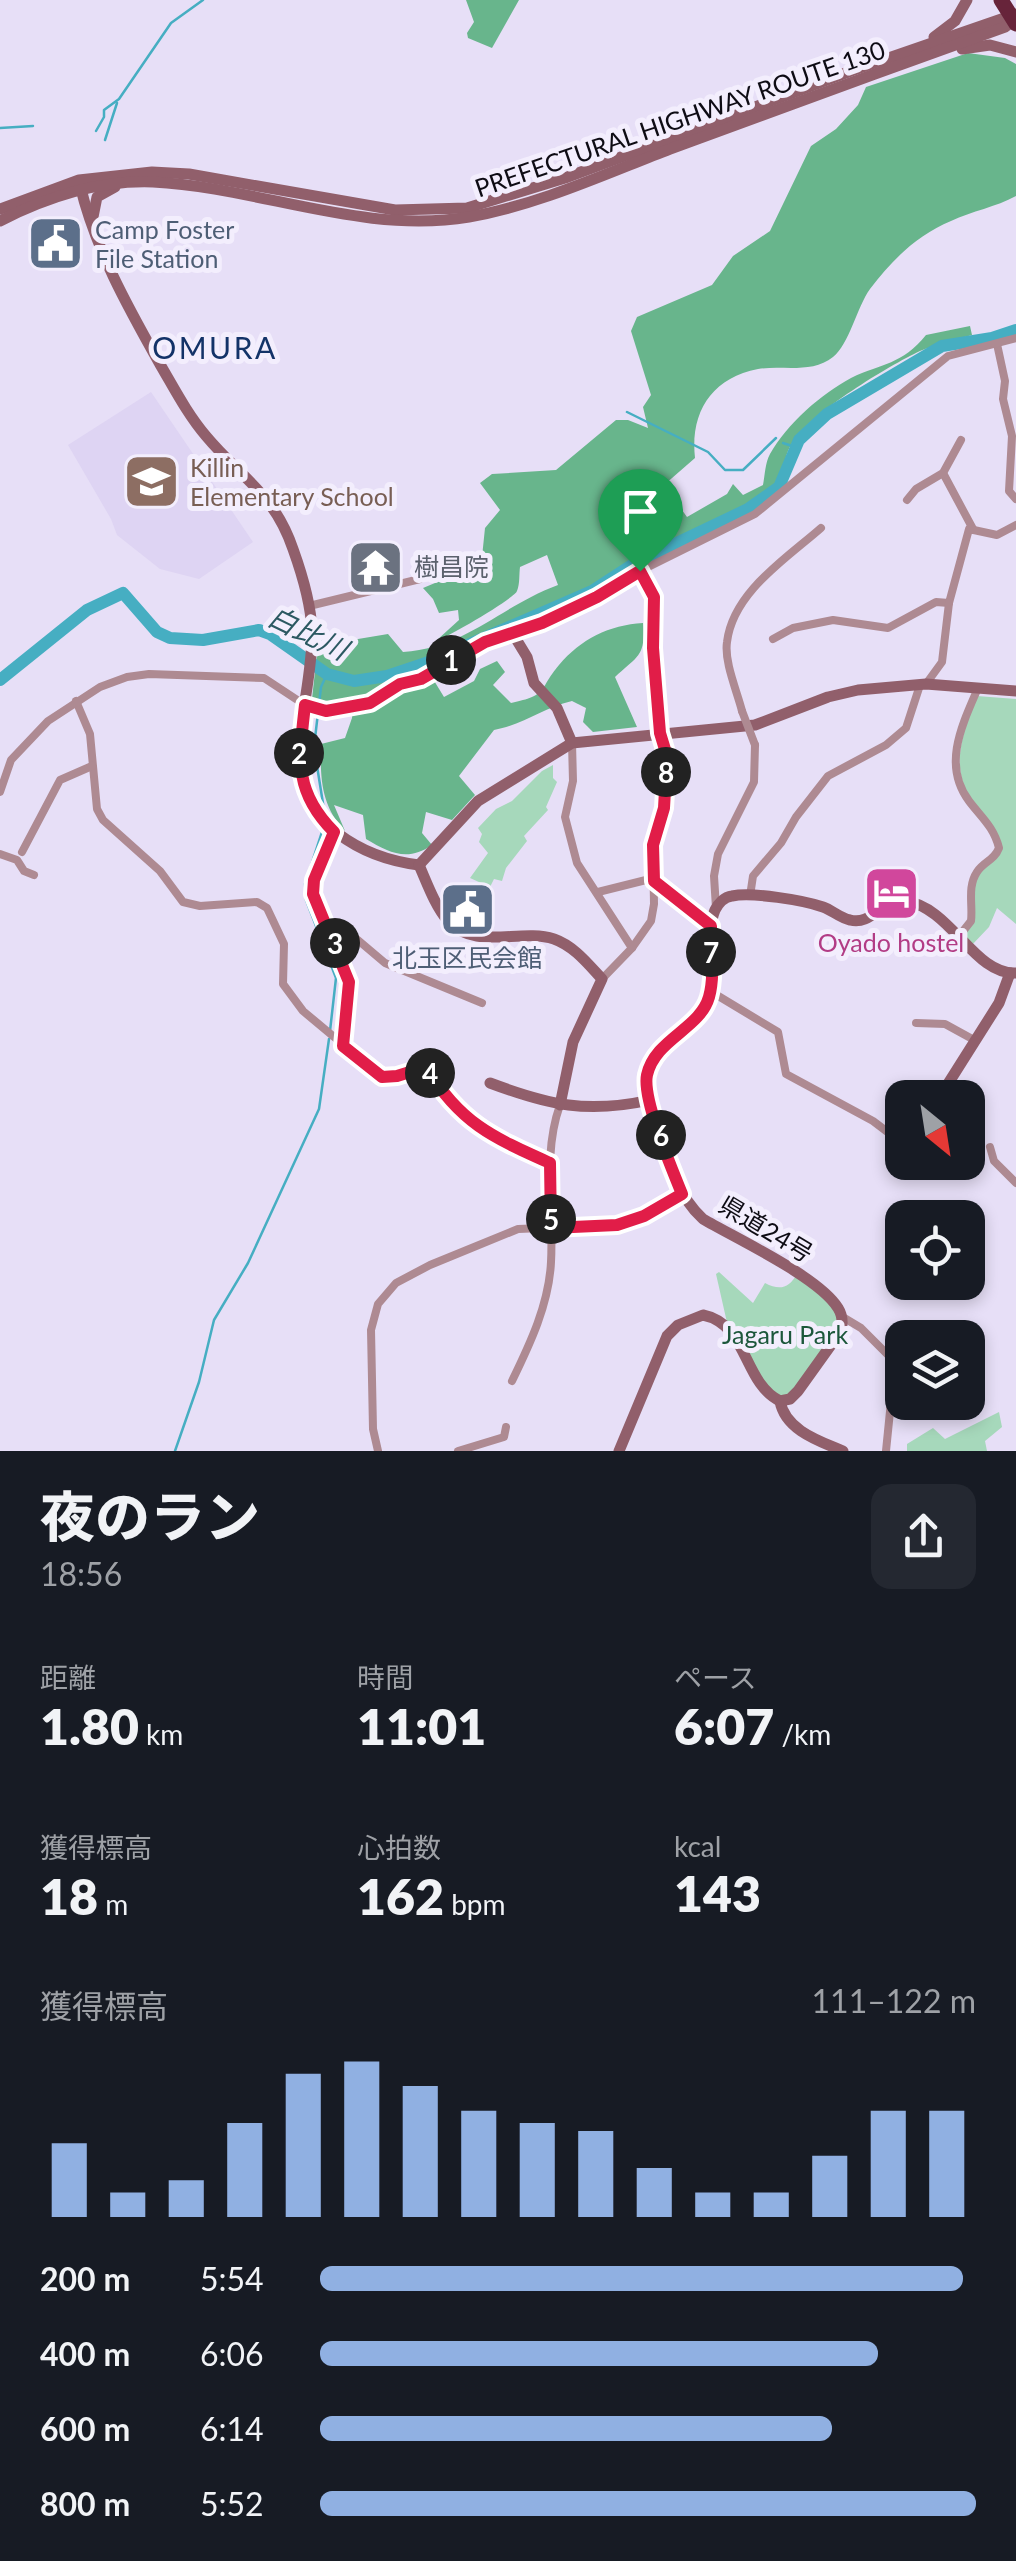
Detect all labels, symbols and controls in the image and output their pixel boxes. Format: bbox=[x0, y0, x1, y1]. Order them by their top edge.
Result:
street label: PREFECTURAL HIGHWAY ROUTE 130 bbox=[471, 34, 889, 203]
public building icon: Camp Foster File Station bbox=[26, 214, 86, 274]
place label: Camp Foster File Station bbox=[95, 214, 234, 273]
district label: OMURA bbox=[152, 329, 278, 365]
school or university icon: Killin Elementary School bbox=[121, 452, 181, 512]
place label: Killin Elementary School bbox=[190, 452, 394, 511]
pin bbox=[598, 469, 683, 572]
icon: arrive bbox=[613, 484, 668, 539]
temple icon: 樹昌院 bbox=[345, 537, 405, 597]
place label: 樹昌院 bbox=[414, 551, 489, 581]
water label: 白比川 bbox=[263, 598, 356, 667]
pin: 1 bbox=[426, 635, 476, 685]
text: 1 bbox=[443, 643, 459, 677]
pin: 2 bbox=[274, 728, 324, 778]
text: 2 bbox=[291, 736, 307, 770]
pin: 8 bbox=[641, 747, 691, 797]
text: 8 bbox=[658, 755, 674, 789]
hotel icon: Oyado hostel bbox=[861, 864, 921, 924]
public building icon: 北玉区民会館 bbox=[437, 879, 497, 939]
pin: 3 bbox=[310, 918, 360, 968]
text: 3 bbox=[327, 926, 343, 960]
pin: 7 bbox=[686, 927, 736, 977]
place label: Oyado hostel bbox=[818, 927, 964, 957]
text: 7 bbox=[703, 935, 719, 969]
place label: 北玉区民会館 bbox=[392, 942, 542, 972]
pin: 4 bbox=[405, 1048, 455, 1098]
text: 4 bbox=[422, 1056, 438, 1090]
north arrow bbox=[885, 1080, 985, 1180]
map controls bbox=[885, 1080, 985, 1420]
pin: 6 bbox=[636, 1110, 686, 1160]
text: 6 bbox=[653, 1118, 669, 1152]
street label: 県道24号 bbox=[714, 1188, 819, 1268]
pin: 5 bbox=[526, 1194, 576, 1244]
button: locate bbox=[885, 1200, 985, 1300]
text: 5 bbox=[543, 1202, 559, 1236]
park label: Jagaru Park bbox=[722, 1319, 848, 1349]
button: layers bbox=[885, 1320, 985, 1420]
text: 夜のラン bbox=[40, 1483, 260, 1549]
button: share bbox=[871, 1484, 976, 1589]
text: 18:56 bbox=[40, 1554, 122, 1593]
text: 距離 bbox=[40, 1660, 96, 1694]
text: 時間 bbox=[357, 1660, 413, 1694]
text: ペース bbox=[674, 1660, 757, 1694]
text: 1.80 bbox=[40, 1696, 139, 1756]
text: 11:01 bbox=[357, 1696, 486, 1756]
text: 6:07 bbox=[674, 1696, 774, 1756]
text: km bbox=[139, 1717, 183, 1751]
text: /km bbox=[774, 1717, 831, 1751]
text: kcal bbox=[674, 1829, 721, 1863]
text: 獲得標高 bbox=[40, 1830, 152, 1864]
text: 心拍数 bbox=[357, 1830, 441, 1864]
text: 143 bbox=[674, 1863, 761, 1923]
text: 18 bbox=[40, 1866, 98, 1926]
text: 162 bbox=[357, 1866, 444, 1926]
text: m bbox=[98, 1887, 128, 1921]
text: bpm bbox=[444, 1887, 506, 1921]
text: 111–122 m bbox=[812, 1981, 976, 2020]
text: 獲得標高 bbox=[40, 1986, 168, 2025]
text: 200 m bbox=[40, 2259, 130, 2298]
text: 5:54 bbox=[200, 2259, 264, 2298]
text: 400 m bbox=[40, 2334, 130, 2373]
text: 6:06 bbox=[200, 2334, 264, 2373]
text: 600 m bbox=[40, 2409, 130, 2448]
text: 6:14 bbox=[200, 2409, 264, 2448]
text: 800 m bbox=[40, 2484, 130, 2523]
text: 5:52 bbox=[200, 2484, 264, 2523]

